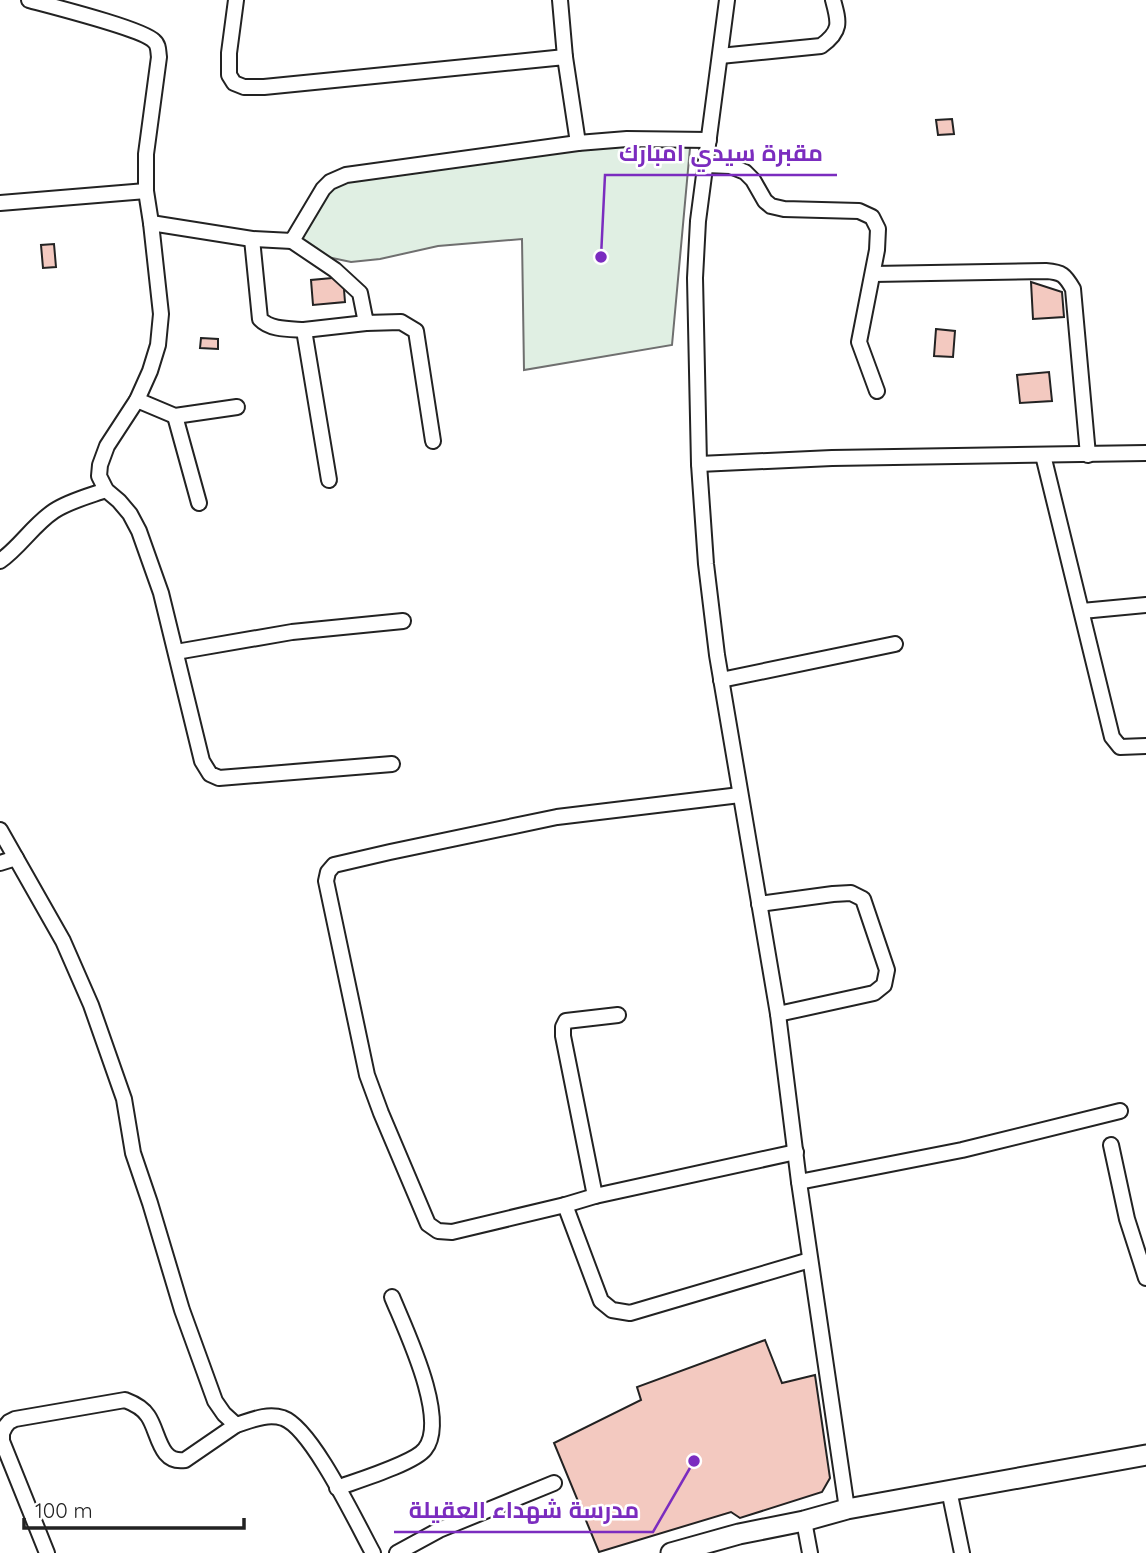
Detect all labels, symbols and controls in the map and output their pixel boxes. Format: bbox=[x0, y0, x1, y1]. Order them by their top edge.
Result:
callout: مقبرة سيدي امبارك bbox=[605, 131, 837, 175]
text: مقبرة سيدي امبارك bbox=[619, 138, 823, 172]
scale bar bbox=[24, 1486, 245, 1530]
callout: مدرسة شهداء العقيلة bbox=[394, 1488, 653, 1532]
text: مدرسة شهداء العقيلة bbox=[409, 1495, 639, 1524]
text: 100 m bbox=[35, 1497, 93, 1523]

